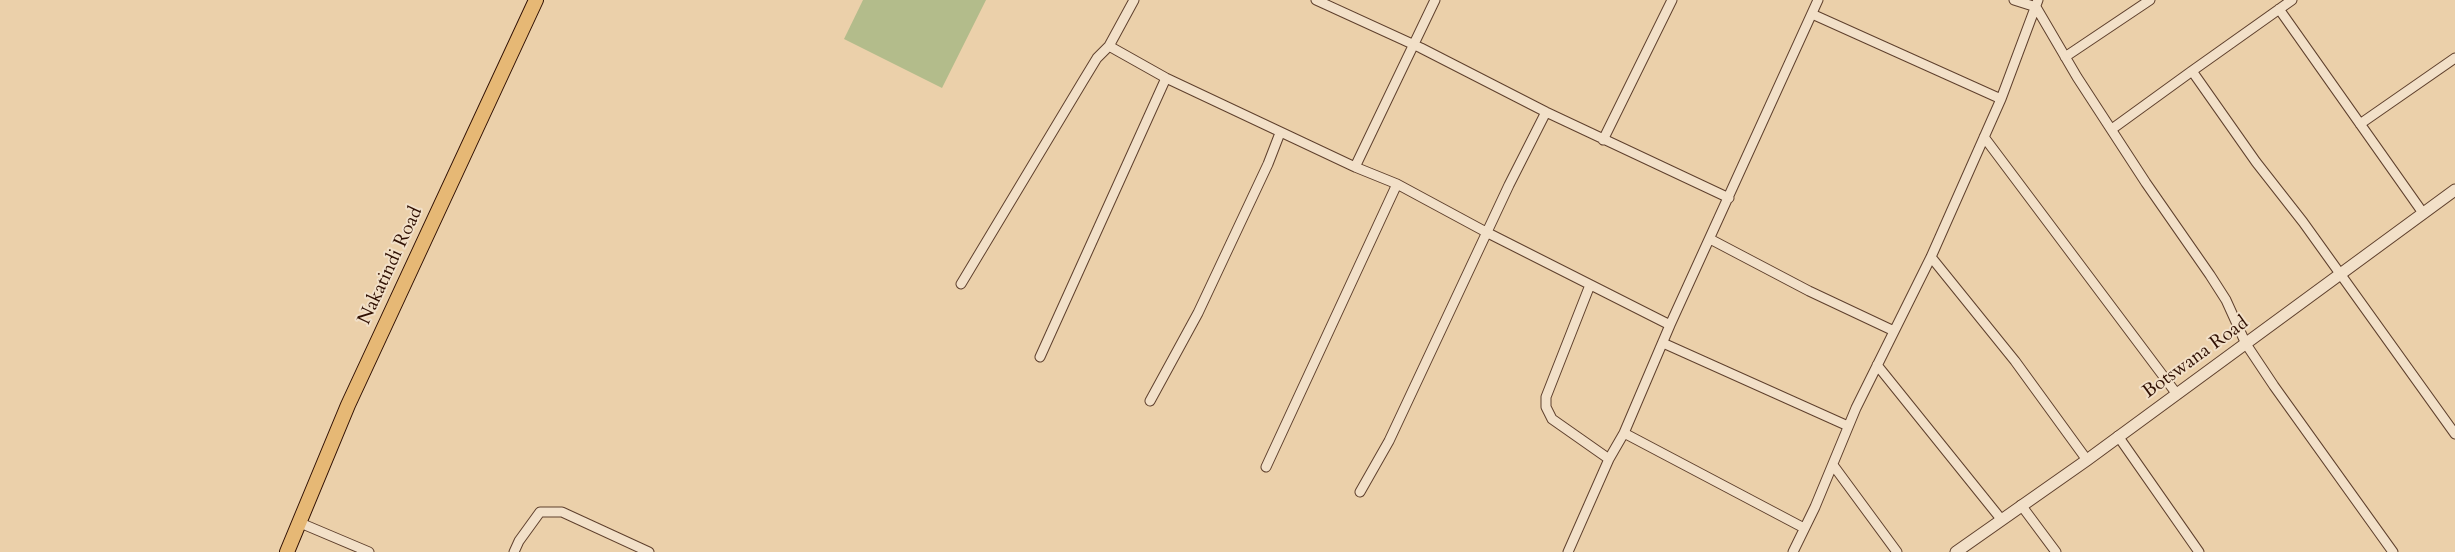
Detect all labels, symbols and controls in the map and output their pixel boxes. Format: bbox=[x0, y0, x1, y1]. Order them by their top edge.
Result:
street label: Nakatindi Road bbox=[354, 204, 428, 328]
street label: Botswana Road bbox=[2139, 312, 2253, 404]

